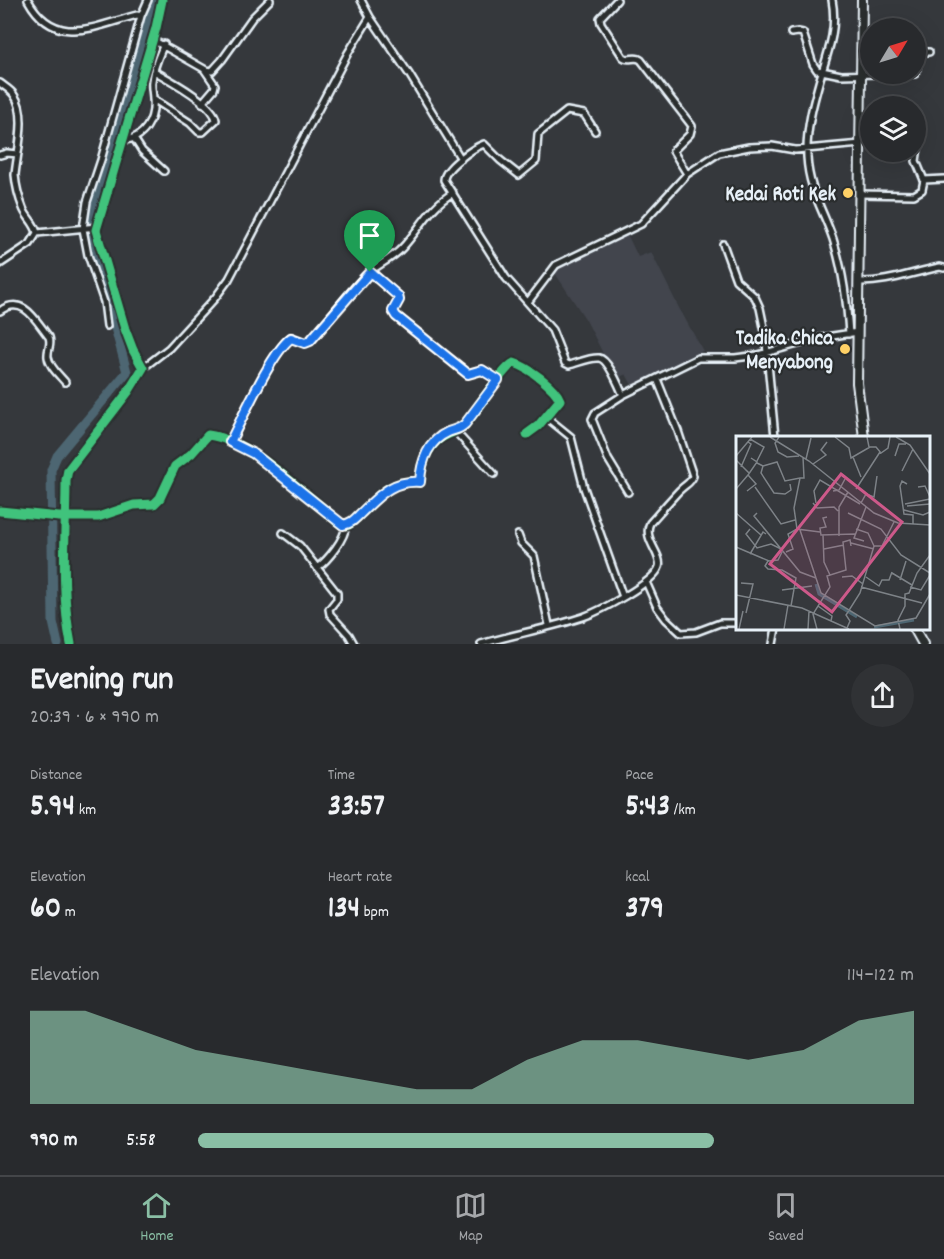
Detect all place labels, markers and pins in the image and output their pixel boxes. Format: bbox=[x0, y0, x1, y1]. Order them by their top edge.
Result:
place label: Kedai Roti Kek bbox=[725, 181, 836, 211]
marker: Kedai Roti Kek bbox=[841, 186, 855, 200]
pin bbox=[344, 210, 395, 272]
place label: Tadika Chica Menyabong bbox=[736, 325, 834, 379]
marker: Tadika Chica Menyabong bbox=[838, 342, 852, 356]

